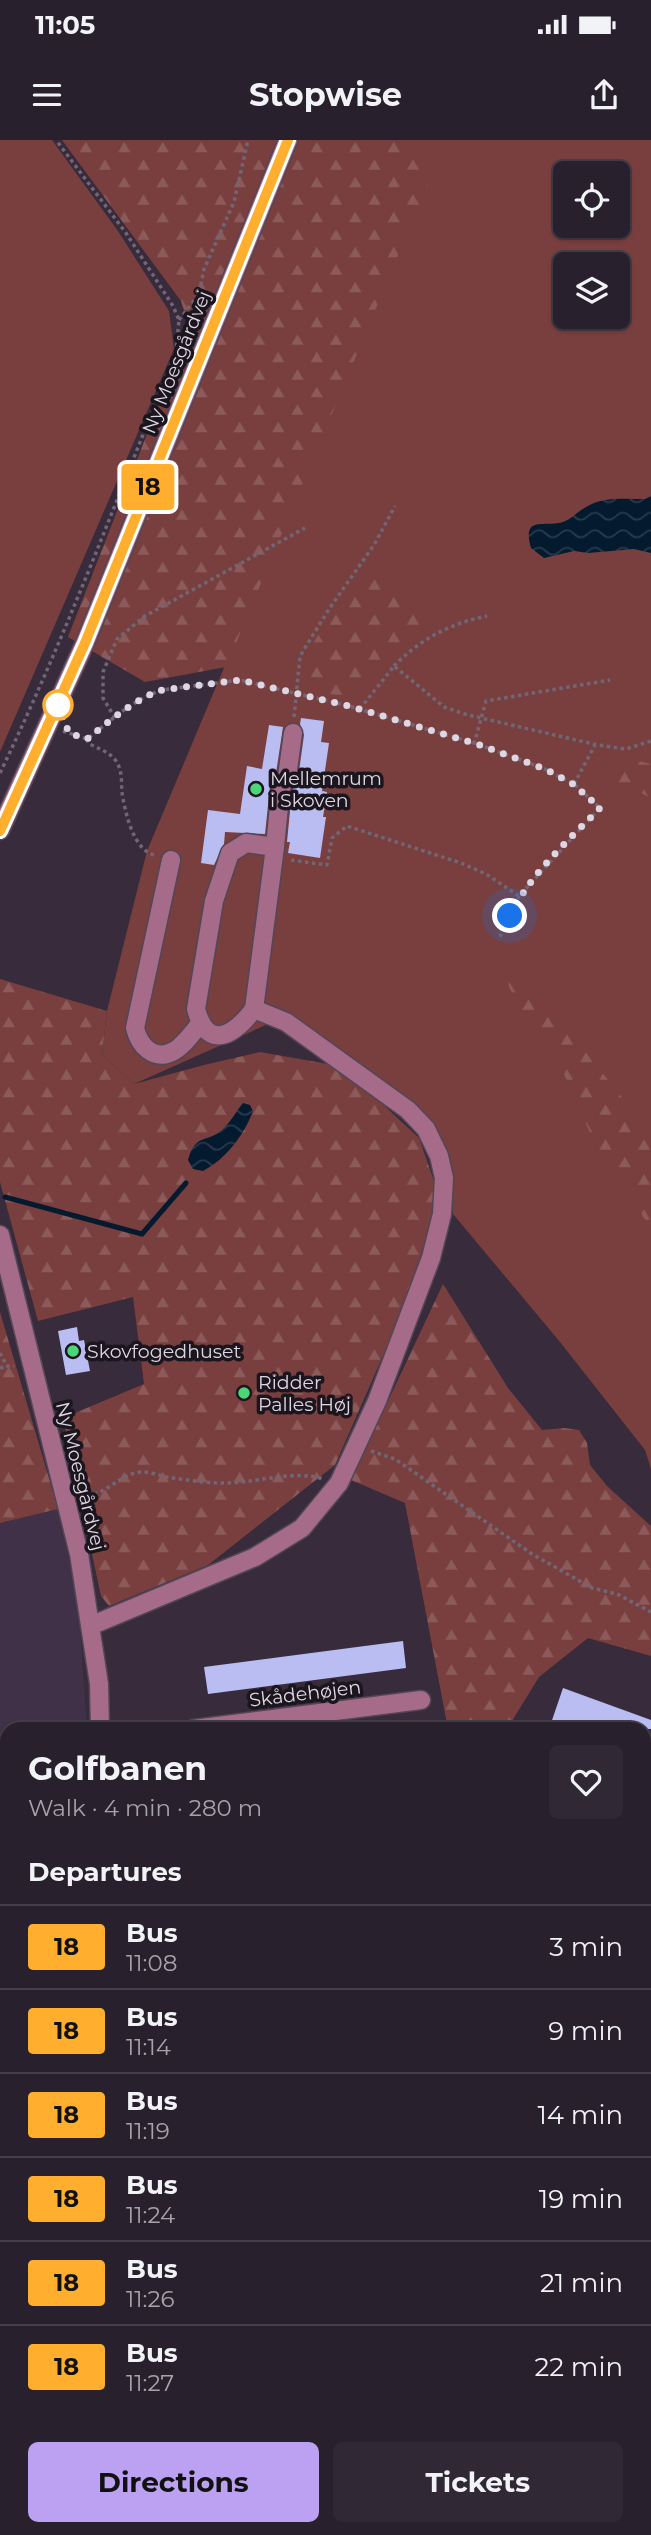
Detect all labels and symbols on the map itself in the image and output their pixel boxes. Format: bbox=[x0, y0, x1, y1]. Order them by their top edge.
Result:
street label: Ny Moesgårdvej bbox=[137, 287, 216, 437]
line badge: 18 bbox=[116, 464, 180, 510]
unlabelled marker bbox=[43, 690, 73, 720]
place label: Mellemrum i Skoven bbox=[270, 767, 382, 812]
marker: Mellemrum i Skoven bbox=[248, 781, 264, 797]
your location bbox=[492, 898, 527, 933]
place label: Skovfogedhuset bbox=[87, 1340, 241, 1363]
marker: Skovfogedhuset bbox=[65, 1343, 81, 1359]
place label: Ridder Palles Høj bbox=[258, 1371, 351, 1416]
marker: Ridder Palles Høj bbox=[236, 1385, 252, 1401]
street label: Ny Moesgårdvej bbox=[51, 1399, 110, 1553]
street label: Skådehøjen bbox=[248, 1675, 362, 1712]

